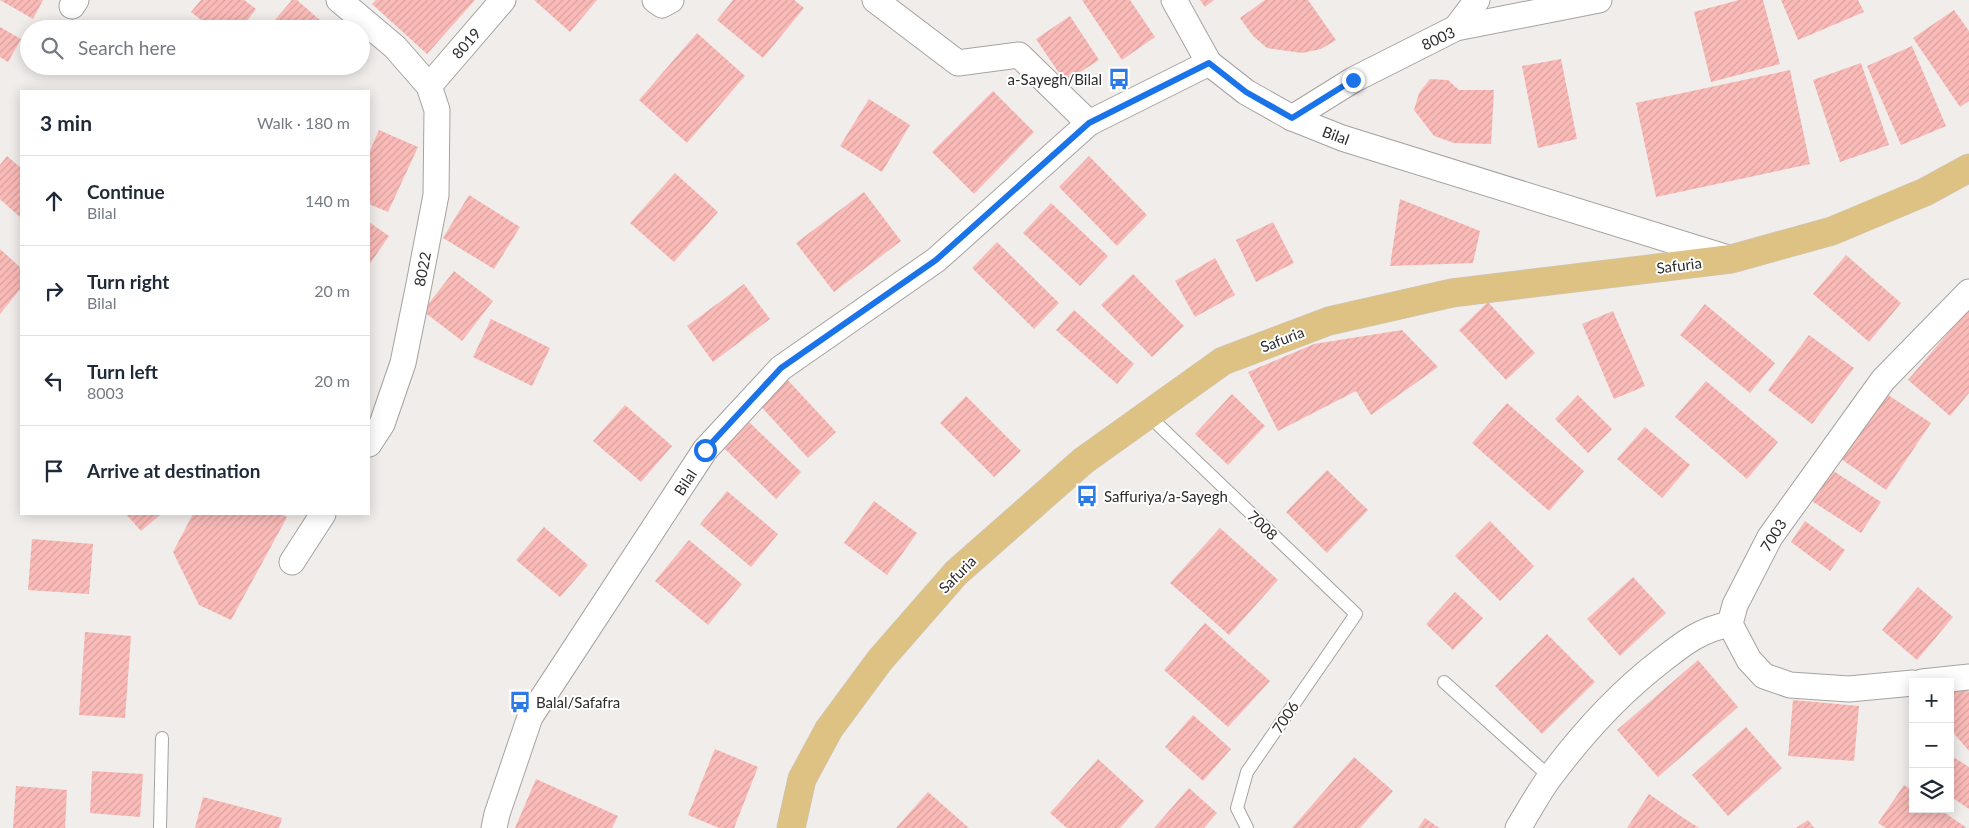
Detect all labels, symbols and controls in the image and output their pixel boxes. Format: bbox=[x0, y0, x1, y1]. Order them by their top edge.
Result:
search box bbox=[20, 20, 370, 75]
street label: 8003 bbox=[1418, 22, 1458, 54]
street label: 8019 bbox=[448, 24, 484, 62]
icon: search bbox=[38, 34, 66, 62]
text: Search here bbox=[78, 36, 176, 59]
bus stop icon: a-Sayegh/Bilal bbox=[1106, 66, 1132, 92]
route end bbox=[1342, 69, 1365, 92]
place label: a-Sayegh/Bilal bbox=[1008, 70, 1102, 88]
text: 3 min bbox=[40, 110, 92, 135]
text: Walk · 180 m bbox=[257, 113, 350, 132]
street label: Bilal bbox=[1320, 122, 1352, 148]
text: Continue bbox=[87, 180, 165, 203]
icon: ahead bbox=[40, 187, 68, 215]
text: 140 m bbox=[305, 191, 350, 210]
text: Bilal bbox=[87, 203, 117, 222]
street label: 8022 bbox=[410, 250, 434, 288]
street label: Safuria bbox=[1655, 253, 1703, 277]
text: Turn right bbox=[87, 270, 169, 293]
icon: right bbox=[40, 277, 68, 305]
text: 20 m bbox=[314, 281, 350, 300]
text: Bilal bbox=[87, 293, 117, 312]
street label: Safuria bbox=[1258, 322, 1306, 356]
text: Turn left bbox=[87, 360, 158, 383]
icon: left bbox=[40, 367, 68, 395]
text: 20 m bbox=[314, 371, 350, 390]
text: 8003 bbox=[87, 383, 124, 402]
route start bbox=[694, 439, 717, 462]
icon: arrive bbox=[40, 457, 68, 485]
text: Arrive at destination bbox=[87, 459, 260, 482]
street label: Bilal bbox=[670, 465, 700, 499]
bus stop icon: Saffuriya/a-Sayegh bbox=[1074, 483, 1100, 509]
place label: Saffuriya/a-Sayegh bbox=[1104, 487, 1228, 505]
street label: 7008 bbox=[1244, 506, 1282, 544]
street label: 7003 bbox=[1756, 515, 1790, 555]
street label: Safuria bbox=[935, 552, 979, 596]
map controls bbox=[1909, 678, 1954, 813]
button: + bbox=[1909, 678, 1954, 723]
bus stop icon: Balal/Safafra bbox=[507, 689, 533, 715]
place label: Balal/Safafra bbox=[536, 693, 620, 711]
street label: 7006 bbox=[1268, 697, 1302, 736]
button: − bbox=[1909, 723, 1954, 768]
button: layers bbox=[1909, 768, 1954, 813]

